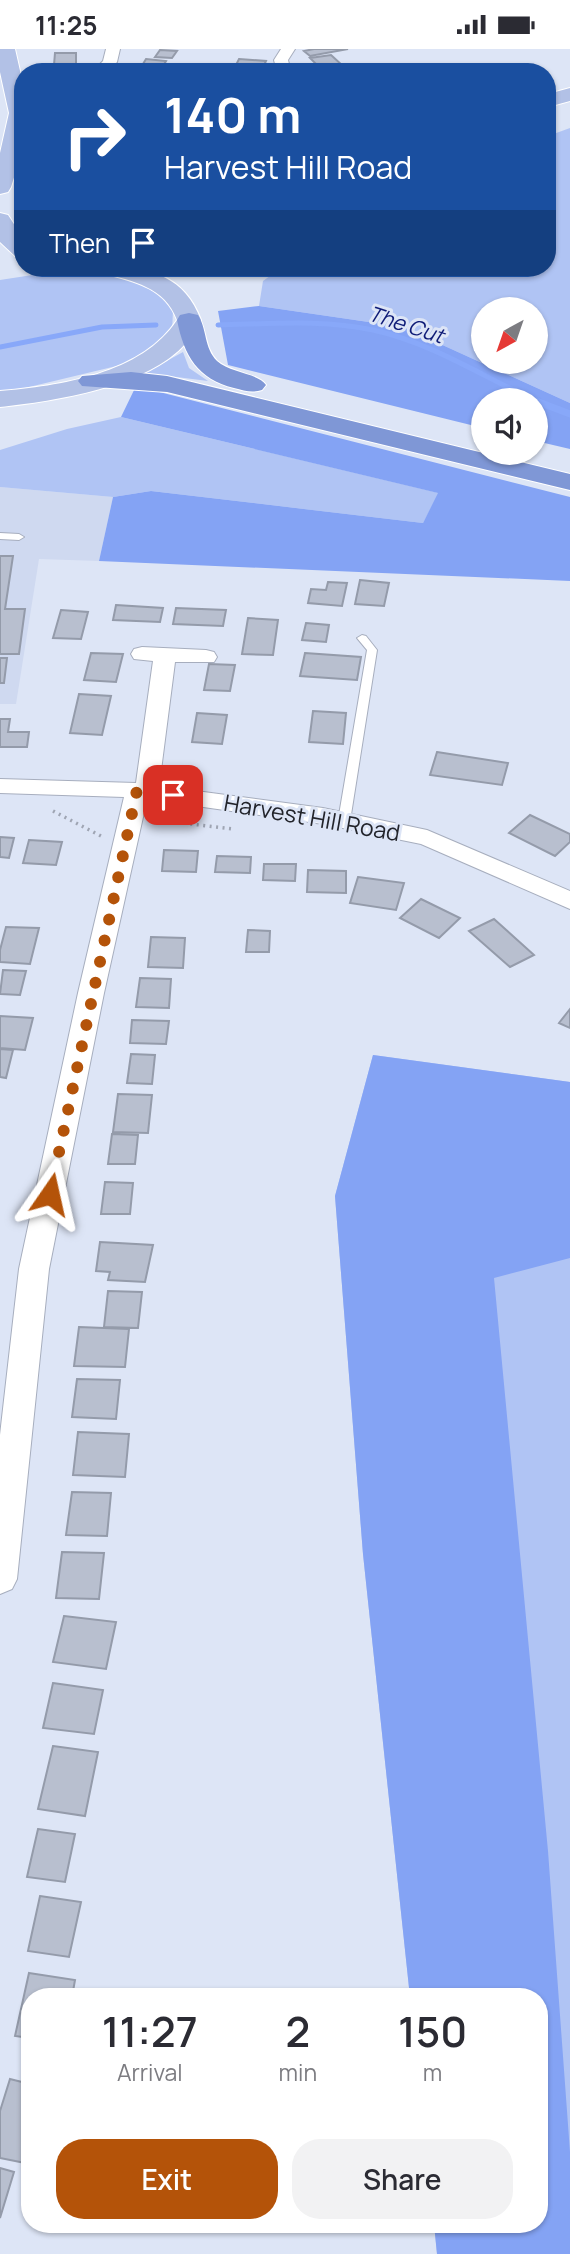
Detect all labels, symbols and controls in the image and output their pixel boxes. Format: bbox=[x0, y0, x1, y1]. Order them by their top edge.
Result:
text: 11:25 bbox=[35, 7, 97, 43]
text: 140 m bbox=[164, 81, 301, 148]
icon: right bbox=[49, 91, 140, 182]
text: Harvest Hill Road bbox=[164, 145, 412, 189]
icon: arrive bbox=[124, 224, 162, 262]
text: Then bbox=[49, 225, 110, 261]
north arrow bbox=[471, 297, 548, 375]
map controls bbox=[471, 297, 548, 465]
water label: The Cut bbox=[365, 299, 450, 350]
button: sound bbox=[471, 388, 548, 465]
pin bbox=[143, 765, 203, 825]
icon: arrive bbox=[154, 776, 192, 814]
street label: Harvest Hill Road bbox=[222, 786, 403, 848]
position arrow bbox=[13, 1157, 87, 1231]
text: 11:27 bbox=[102, 2002, 198, 2060]
text: 2 bbox=[285, 2002, 310, 2060]
text: 150 bbox=[398, 2002, 467, 2060]
text: Arrival bbox=[117, 2056, 183, 2088]
text: min bbox=[279, 2056, 317, 2088]
text: m bbox=[423, 2056, 442, 2088]
button: Exit bbox=[56, 2139, 278, 2219]
button: Share bbox=[292, 2139, 513, 2219]

